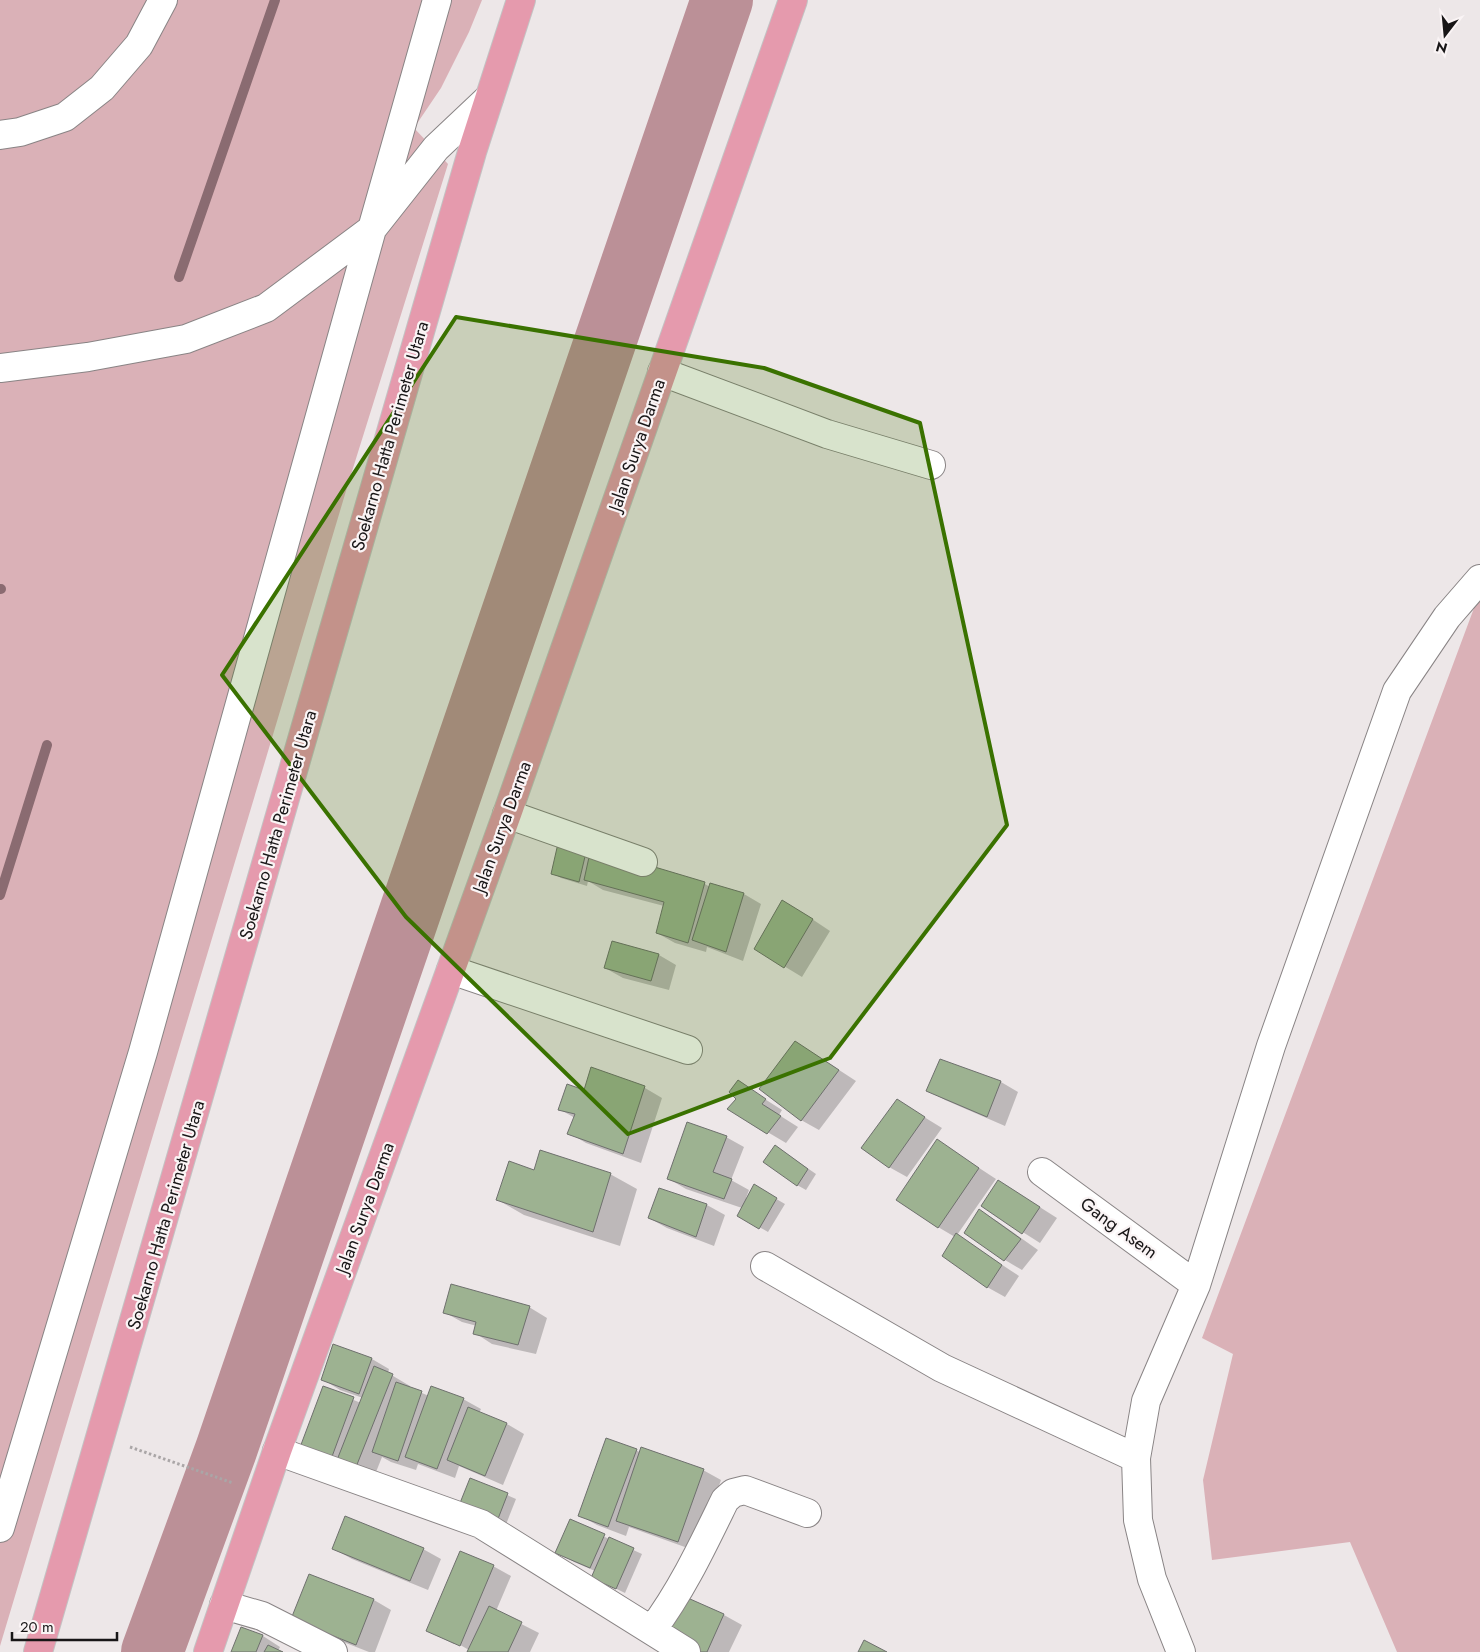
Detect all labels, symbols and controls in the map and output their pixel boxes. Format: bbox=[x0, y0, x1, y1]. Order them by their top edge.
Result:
north arrow bbox=[1420, 10, 1470, 60]
text: N bbox=[1433, 36, 1450, 59]
street label: Soekarno Hatta Perimeter Utara bbox=[345, 318, 435, 554]
street label: Jalan Surya Darma bbox=[602, 375, 672, 517]
street label: Soekarno Hatta Perimeter Utara bbox=[233, 707, 323, 943]
street label: Jalan Surya Darma bbox=[465, 758, 538, 898]
street label: Soekarno Hatta Perimeter Utara bbox=[121, 1097, 211, 1333]
street label: Jalan Surya Darma bbox=[328, 1139, 401, 1279]
street label: Gang Asem bbox=[1075, 1191, 1163, 1265]
scale bar bbox=[12, 1610, 118, 1642]
text: 20 m bbox=[20, 1616, 54, 1638]

